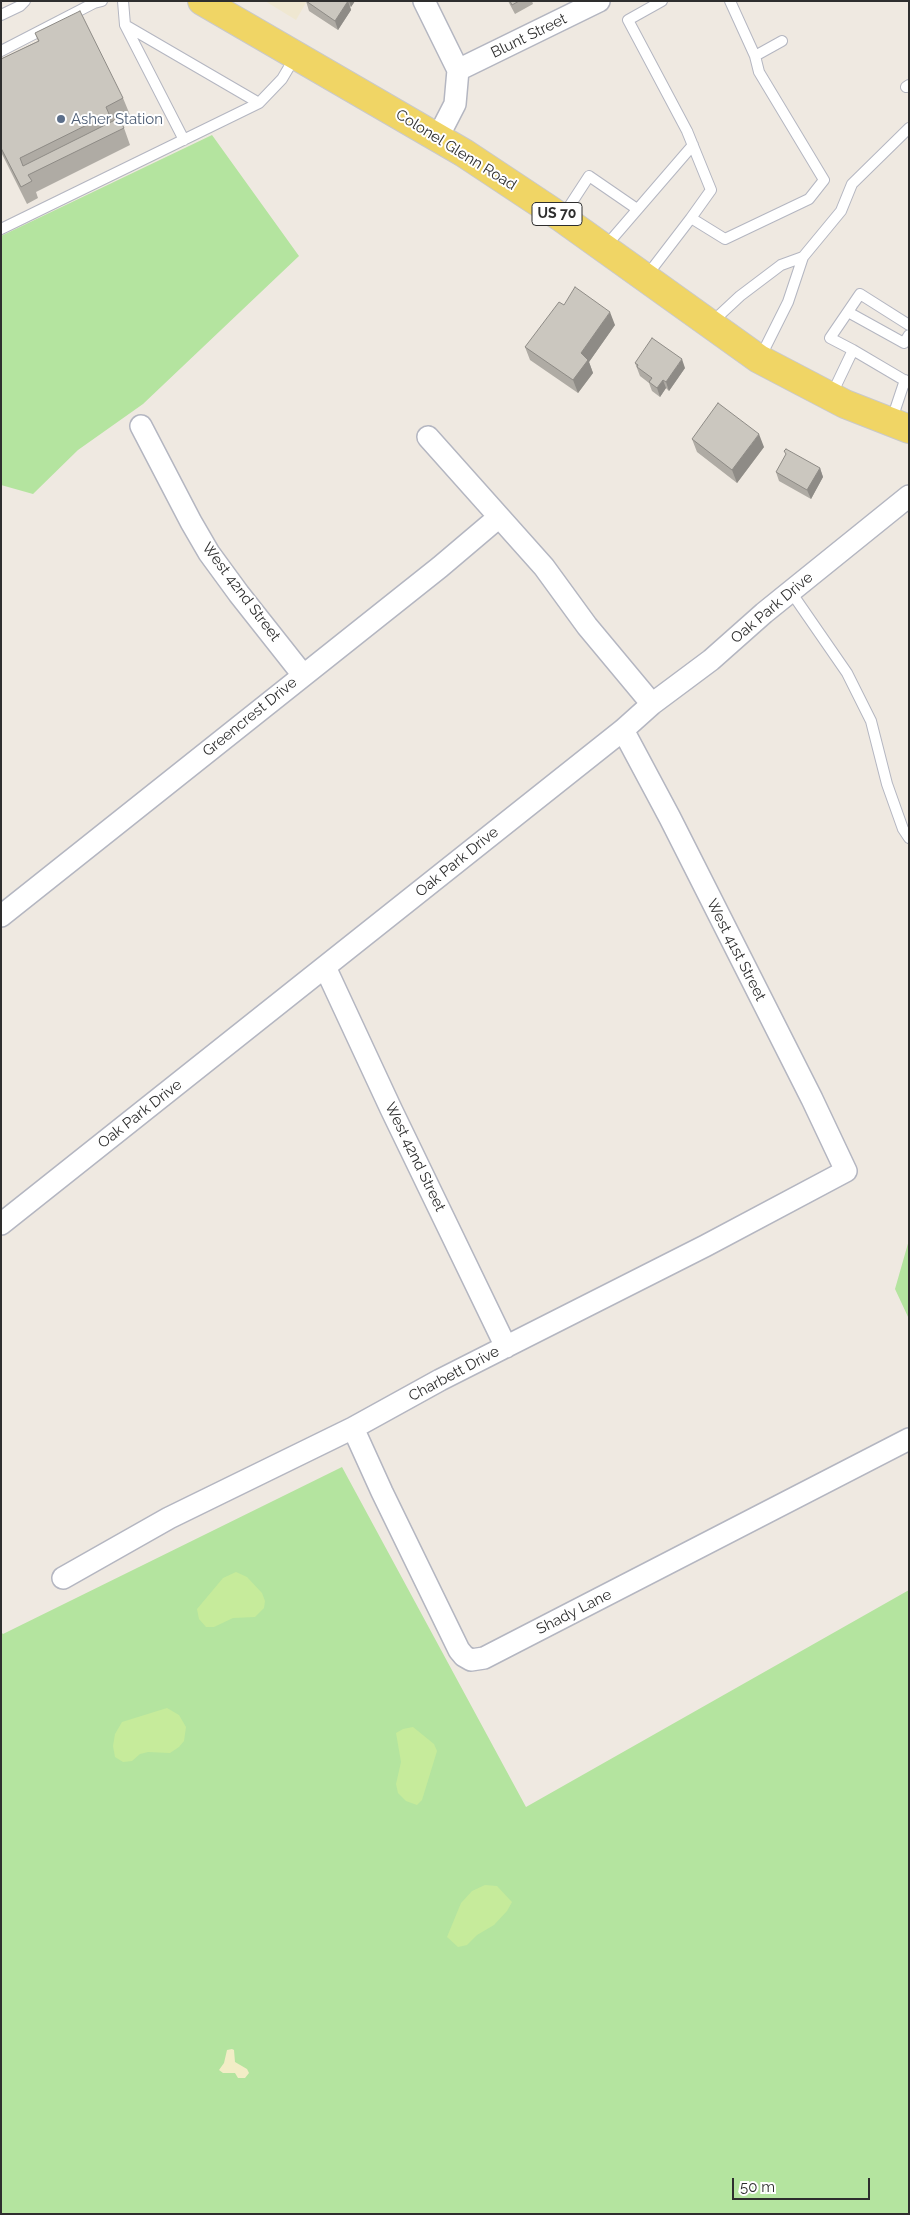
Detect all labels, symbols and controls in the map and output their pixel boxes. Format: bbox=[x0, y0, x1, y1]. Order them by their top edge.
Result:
street label: Blunt Street bbox=[488, 10, 570, 62]
street label: Colonel Glenn Road bbox=[392, 106, 520, 194]
place label: Asher Station bbox=[71, 110, 163, 128]
marker: Asher Station bbox=[55, 113, 67, 125]
road number: US 70 bbox=[532, 202, 582, 225]
street label: West 42nd Street bbox=[198, 539, 284, 645]
street label: Oak Park Drive bbox=[727, 569, 817, 647]
street label: Greencrest Drive bbox=[199, 673, 301, 761]
street label: Oak Park Drive bbox=[412, 823, 502, 901]
street label: West 41st Street bbox=[703, 896, 769, 1004]
street label: Oak Park Drive bbox=[95, 1076, 185, 1152]
street label: West 42nd Street bbox=[381, 1100, 449, 1214]
street label: Charbett Drive bbox=[406, 1343, 502, 1405]
street label: Shady Lane bbox=[533, 1585, 615, 1639]
scale bar bbox=[735, 2168, 872, 2200]
text: 50 m bbox=[740, 2178, 775, 2196]

